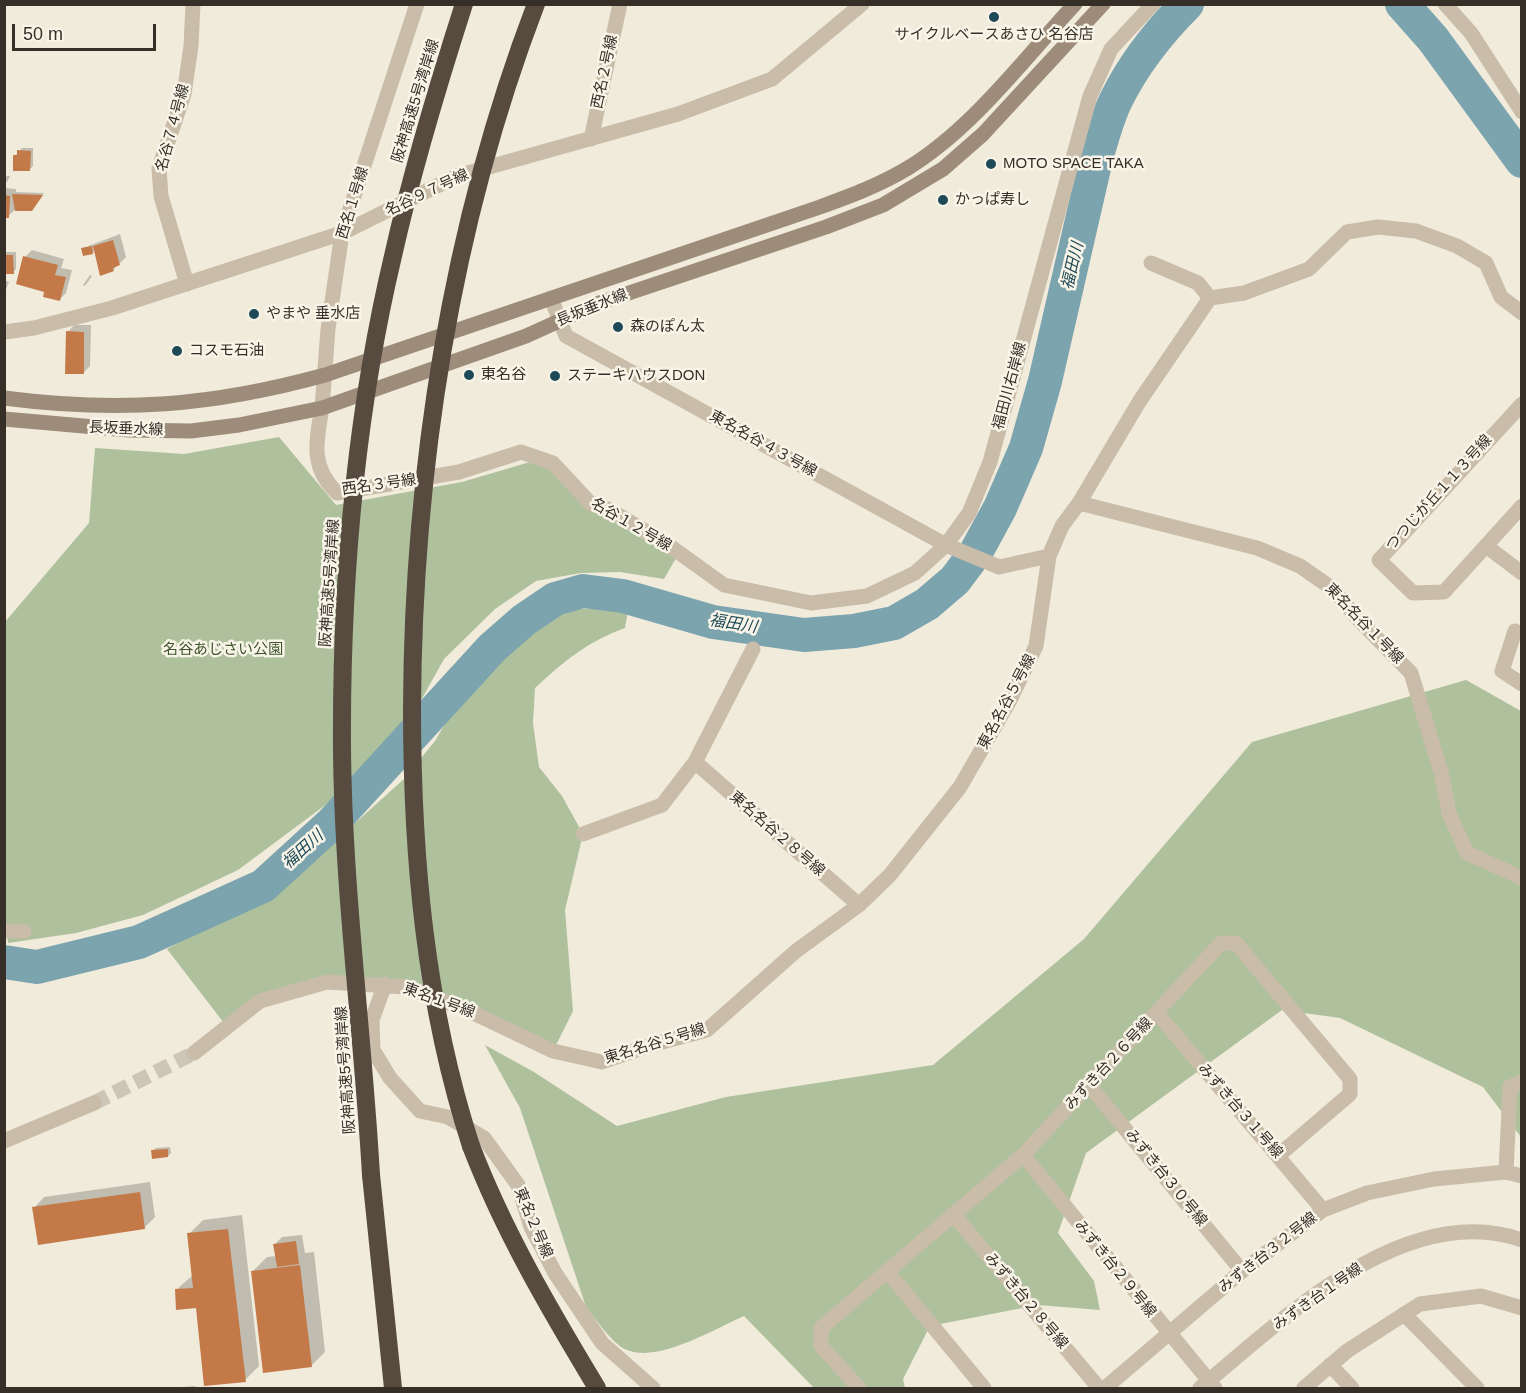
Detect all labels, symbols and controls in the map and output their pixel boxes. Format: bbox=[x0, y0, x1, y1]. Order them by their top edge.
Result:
marker: サイクルベースあさひ 名谷店 bbox=[987, 10, 1001, 24]
scale bar bbox=[15, 12, 159, 50]
text: 50 m bbox=[23, 24, 63, 44]
place label: サイクルベースあさひ 名谷店 bbox=[894, 26, 1094, 44]
street label: 西名２号線 bbox=[588, 33, 622, 111]
street label: 阪神高速5号湾岸線 bbox=[389, 37, 443, 165]
street label: 名谷７４号線 bbox=[153, 82, 193, 174]
place label: MOTO SPACE TAKA bbox=[1003, 155, 1144, 173]
marker: MOTO SPACE TAKA bbox=[984, 157, 998, 171]
street label: 西名１号線 bbox=[333, 165, 373, 241]
street label: 名谷９７号線 bbox=[382, 166, 472, 220]
place label: かっぱ寿し bbox=[955, 191, 1030, 209]
marker: かっぱ寿し bbox=[936, 193, 950, 207]
water label: 福田川 bbox=[1058, 240, 1088, 292]
street label: 長坂垂水線 bbox=[554, 286, 630, 330]
place label: やまや 垂水店 bbox=[266, 305, 360, 323]
marker: やまや 垂水店 bbox=[247, 307, 261, 321]
place label: 森のぽん太 bbox=[630, 318, 705, 336]
marker: 森のぽん太 bbox=[611, 320, 625, 334]
street label: 福田川右岸線 bbox=[990, 340, 1030, 432]
place label: コスモ石油 bbox=[189, 342, 264, 360]
marker: コスモ石油 bbox=[170, 344, 184, 358]
place label: 東名谷 bbox=[481, 366, 526, 384]
place label: ステーキハウスDON bbox=[567, 367, 705, 385]
marker: 東名谷 bbox=[462, 368, 476, 382]
marker: ステーキハウスDON bbox=[548, 369, 562, 383]
street label: 東名名谷４３号線 bbox=[706, 407, 820, 481]
street label: 長坂垂水線 bbox=[88, 419, 164, 439]
street label: つつじが丘１１３号線 bbox=[1382, 431, 1496, 555]
street label: 西名３号線 bbox=[341, 471, 417, 499]
street label: 名谷１２号線 bbox=[588, 495, 674, 555]
street label: 阪神高速5号湾岸線 bbox=[317, 518, 343, 648]
street label: 東名名谷１号線 bbox=[1321, 580, 1407, 668]
water label: 福田川 bbox=[708, 611, 758, 637]
park label: 名谷あじさい公園 bbox=[163, 641, 283, 659]
street label: 東名名谷５号線 bbox=[974, 651, 1040, 753]
street label: 東名名谷２８号線 bbox=[726, 788, 828, 880]
water label: 福田川 bbox=[279, 827, 327, 873]
street label: 東名１号線 bbox=[401, 980, 477, 1022]
street label: 阪神高速5号湾岸線 bbox=[333, 1005, 359, 1135]
street label: みずき台２６号線 bbox=[1061, 1014, 1157, 1114]
street label: 東名名谷５号線 bbox=[602, 1020, 708, 1068]
street label: みずき台３１号線 bbox=[1194, 1060, 1286, 1162]
street label: みずき台３０号線 bbox=[1121, 1126, 1211, 1230]
street label: 東名２号線 bbox=[510, 1185, 556, 1261]
street label: みずき台３２号線 bbox=[1215, 1209, 1321, 1297]
street label: みずき台２９号線 bbox=[1070, 1217, 1160, 1321]
street label: みずき台２８号線 bbox=[981, 1249, 1071, 1353]
street label: みずき台１号線 bbox=[1270, 1260, 1366, 1334]

